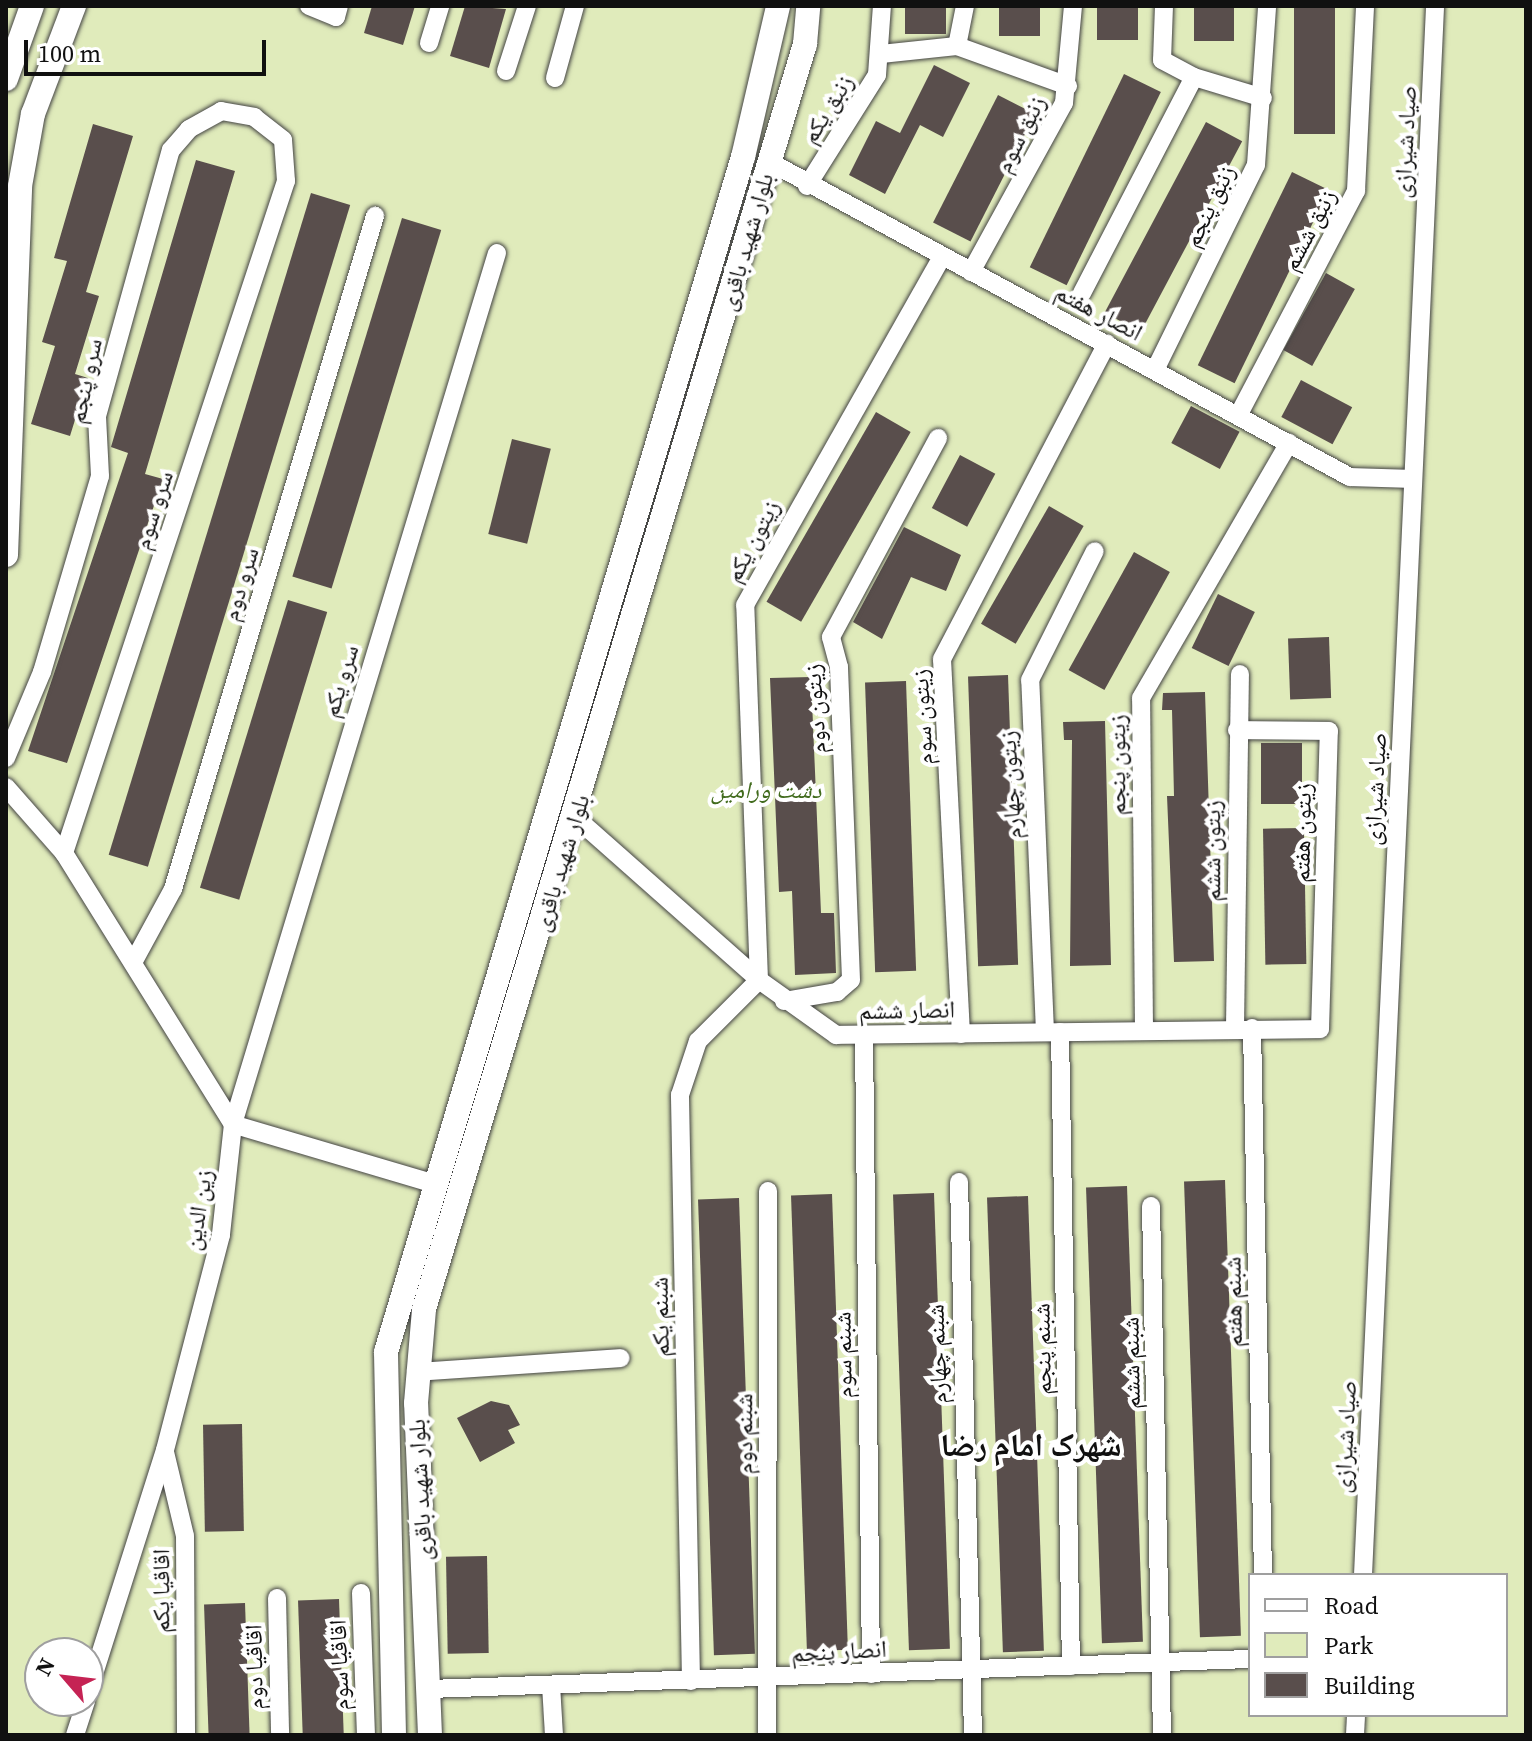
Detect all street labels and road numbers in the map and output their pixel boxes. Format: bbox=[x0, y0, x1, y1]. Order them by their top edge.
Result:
street label: زنبق یکم bbox=[795, 69, 859, 149]
street label: صیاد شیرازی bbox=[1388, 85, 1422, 199]
street label: زنبق سوم bbox=[988, 91, 1052, 177]
street label: زنبق پنجم bbox=[1177, 160, 1241, 252]
street label: بلوار شهید باقری bbox=[713, 170, 779, 314]
street label: زنبق ششم bbox=[1276, 184, 1342, 276]
street label: انصار هفتم bbox=[1050, 277, 1148, 347]
street label: سرو پنجم bbox=[62, 336, 108, 426]
street label: سرو سوم bbox=[127, 467, 179, 553]
street label: زیتون یکم bbox=[718, 495, 786, 587]
street label: سرو دوم bbox=[215, 544, 265, 624]
street label: سرو یکم bbox=[315, 641, 365, 721]
street label: زیتون دوم bbox=[797, 663, 833, 755]
street label: زیتون سوم bbox=[905, 668, 939, 766]
street label: زیتون پنجم bbox=[1103, 715, 1131, 815]
street label: زیتون چهارم bbox=[993, 730, 1027, 840]
street label: صیاد شیرازی bbox=[1358, 732, 1392, 846]
street label: زیتون هفتم bbox=[1287, 783, 1317, 883]
street label: بلوار شهید باقری bbox=[526, 791, 596, 935]
street label: زیتون ششم bbox=[1198, 800, 1226, 902]
street label: انصار ششم bbox=[859, 995, 955, 1025]
street label: زین الدین bbox=[177, 1167, 219, 1253]
street label: شبنم هفتم bbox=[1218, 1256, 1248, 1348]
street label: شبنم یکم bbox=[645, 1277, 675, 1357]
street label: شبنم پنجم bbox=[1027, 1303, 1057, 1395]
street label: شبنم چهارم bbox=[921, 1304, 953, 1404]
street label: شبنم سوم bbox=[828, 1311, 858, 1399]
street label: شبنم ششم bbox=[1116, 1317, 1146, 1409]
street label: صیاد شیرازی bbox=[1328, 1380, 1362, 1494]
street label: شبنم دوم bbox=[730, 1394, 758, 1474]
street label: بلوار شهید باقری bbox=[402, 1418, 438, 1562]
street label: اقاقیا یکم bbox=[147, 1549, 175, 1633]
street label: اقاقیا سوم bbox=[323, 1619, 355, 1711]
street label: اقاقیا دوم bbox=[239, 1624, 269, 1710]
street label: انصار پنجم bbox=[790, 1634, 888, 1668]

